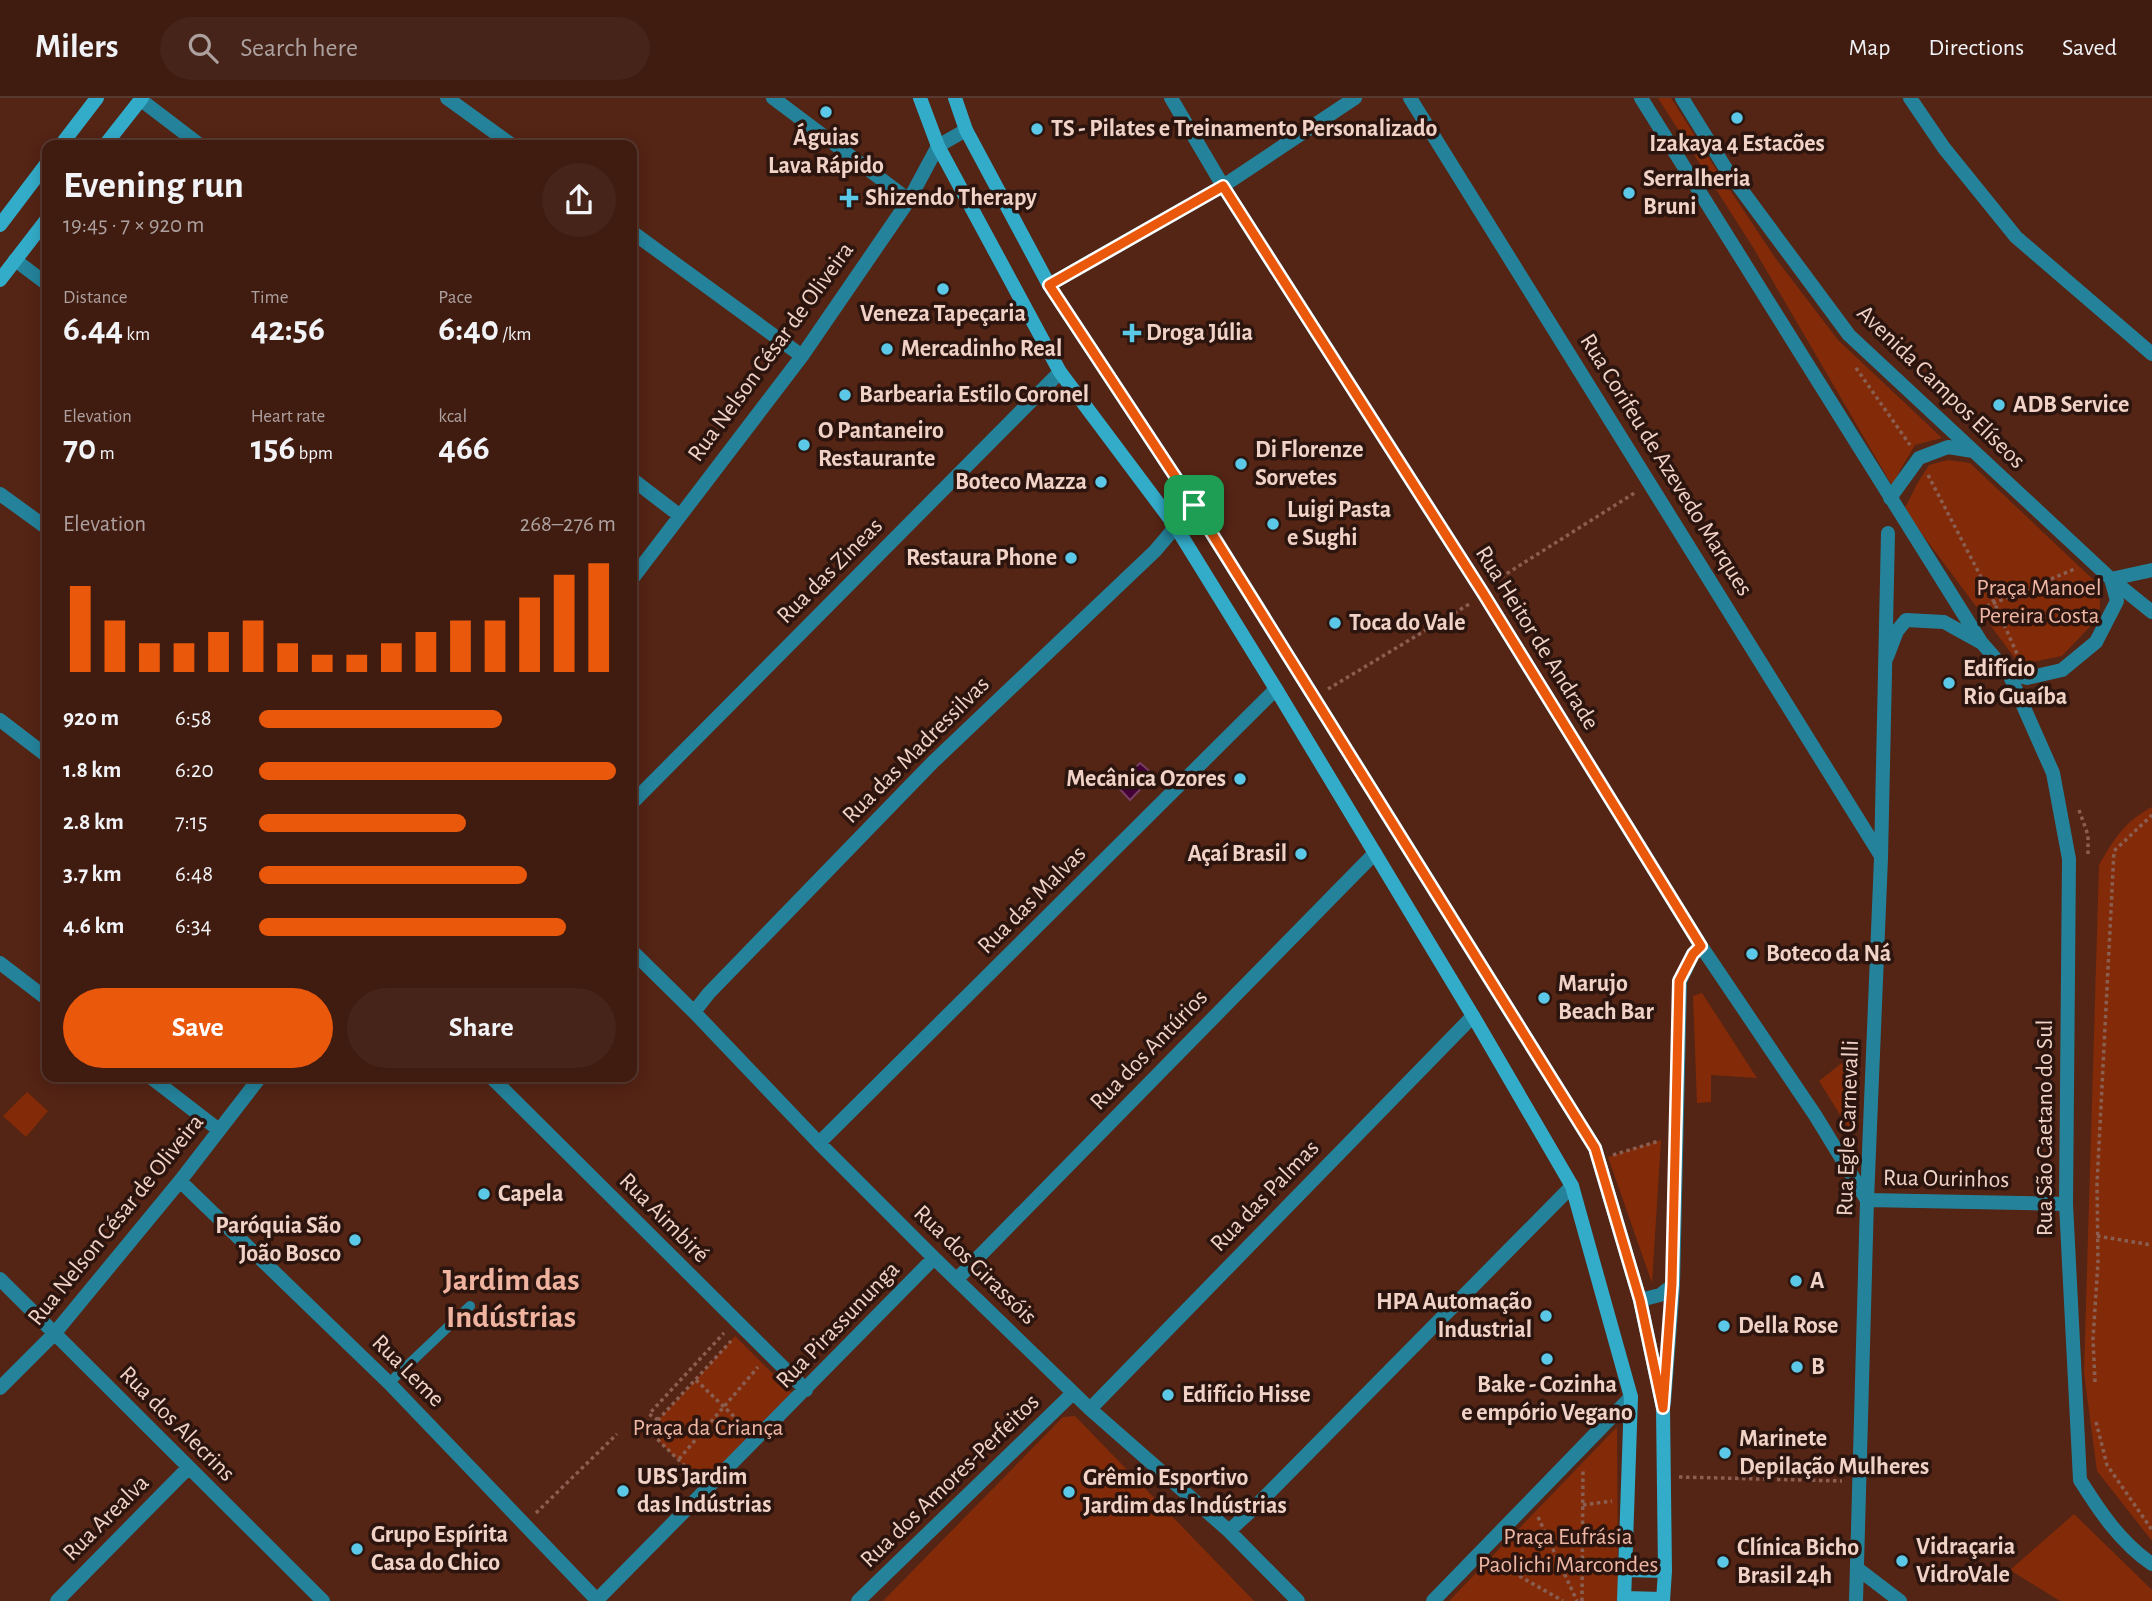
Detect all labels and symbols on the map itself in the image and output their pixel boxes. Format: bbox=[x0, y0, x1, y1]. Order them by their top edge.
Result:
marker: Águias Lava Rápido bbox=[818, 104, 834, 120]
marker: Izakaya 4 Estacões bbox=[1729, 110, 1745, 126]
place label: TS - Pilates e Treinamento Personalizado bbox=[1051, 117, 1438, 141]
marker: TS - Pilates e Treinamento Personalizado bbox=[1029, 121, 1045, 137]
place label: Águias Lava Rápido bbox=[768, 122, 884, 178]
place label: Izakaya 4 Estacões bbox=[1649, 132, 1825, 156]
place label: Serralheria Bruni bbox=[1643, 167, 1751, 219]
marker: Serralheria Bruni bbox=[1621, 185, 1637, 201]
place label: Shizendo Therapy bbox=[865, 186, 1037, 210]
marker: Shizendo Therapy bbox=[839, 188, 859, 208]
street label: Rua Nelson César de Oliveira bbox=[684, 238, 858, 466]
marker: Veneza Tapeçaria bbox=[935, 281, 951, 297]
street label: Avenida Campos Elíseos bbox=[1852, 301, 2030, 473]
place label: Veneza Tapeçaria bbox=[860, 302, 1026, 326]
place label: Droga Júlia bbox=[1146, 321, 1253, 345]
marker: Droga Júlia bbox=[1124, 325, 1140, 341]
street label: Rua Corifeu de Azevedo Marques bbox=[1575, 330, 1757, 600]
place label: Mercadinho Real bbox=[901, 337, 1062, 361]
marker: Mercadinho Real bbox=[879, 341, 895, 357]
place label: Barbearia Estilo Coronel bbox=[859, 383, 1089, 407]
marker: Barbearia Estilo Coronel bbox=[837, 387, 853, 403]
place label: ADB Service bbox=[2013, 393, 2129, 417]
marker: ADB Service bbox=[1991, 397, 2007, 413]
place label: O Pantaneiro Restaurante bbox=[818, 419, 944, 471]
marker: O Pantaneiro Restaurante bbox=[796, 437, 812, 453]
place label: Di Florenze Sorvetes bbox=[1255, 438, 1364, 490]
marker: Di Florenze Sorvetes bbox=[1233, 456, 1249, 472]
place label: Boteco Mazza bbox=[955, 470, 1087, 494]
marker: Boteco Mazza bbox=[1093, 474, 1109, 490]
pin bbox=[1164, 475, 1224, 535]
place label: Luigi Pasta e Sughi bbox=[1287, 498, 1391, 550]
street label: Rua das Zineas bbox=[773, 514, 887, 628]
marker: Luigi Pasta e Sughi bbox=[1265, 516, 1281, 532]
street label: Rua Heitor de Andrade bbox=[1471, 542, 1603, 734]
place label: Restaura Phone bbox=[906, 546, 1057, 570]
marker: Restaura Phone bbox=[1063, 550, 1079, 566]
park label: Praça Manoel Pereira Costa bbox=[1976, 576, 2102, 628]
place label: Toca do Vale bbox=[1349, 611, 1466, 635]
marker: Toca do Vale bbox=[1327, 615, 1343, 631]
place label: Edifício Rio Guaíba bbox=[1963, 657, 2067, 709]
street label: Rua das Madressilvas bbox=[838, 672, 994, 828]
marker: Edifício Rio Guaíba bbox=[1941, 675, 1957, 691]
place label: Mecânica Ozores bbox=[1066, 767, 1226, 791]
marker: Mecânica Ozores bbox=[1232, 771, 1248, 787]
street label: Rua das Malvas bbox=[973, 841, 1091, 959]
place label: Açaí Brasil bbox=[1187, 842, 1287, 866]
marker: Açaí Brasil bbox=[1293, 846, 1309, 862]
place label: Boteco da Ná bbox=[1766, 942, 1891, 966]
marker: Boteco da Ná bbox=[1744, 946, 1760, 962]
place label: Marujo Beach Bar bbox=[1558, 972, 1654, 1024]
street label: Rua dos Antúrios bbox=[1086, 985, 1212, 1115]
marker: Marujo Beach Bar bbox=[1536, 990, 1552, 1006]
street label: Rua São Caetano do Sul bbox=[2033, 1020, 2057, 1236]
street label: Rua Egle Carnevalli bbox=[1833, 1039, 1863, 1217]
street label: Rua Nelson César de Oliveira bbox=[24, 1110, 208, 1330]
street label: Rua das Palmas bbox=[1206, 1136, 1324, 1256]
street label: Rua Ourinhos bbox=[1883, 1166, 2009, 1192]
street label: Rua Aimbiré bbox=[615, 1169, 713, 1267]
place label: Capela bbox=[498, 1182, 563, 1206]
marker: Capela bbox=[476, 1186, 492, 1202]
street label: Rua dos Girassóis bbox=[909, 1201, 1041, 1329]
place label: Paróquia São João Bosco bbox=[215, 1214, 341, 1266]
marker: Paróquia São João Bosco bbox=[347, 1232, 363, 1248]
street label: Rua Pirassununga bbox=[772, 1257, 904, 1393]
district label: Jardim das Indústrias bbox=[443, 1264, 579, 1333]
place label: A bbox=[1810, 1269, 1825, 1293]
marker: A bbox=[1788, 1273, 1804, 1289]
place label: HPA Automação Industrial bbox=[1376, 1290, 1532, 1342]
marker: HPA Automação Industrial bbox=[1538, 1308, 1554, 1324]
place label: Della Rose bbox=[1738, 1314, 1838, 1338]
marker: Della Rose bbox=[1716, 1318, 1732, 1334]
street label: Rua Leme bbox=[367, 1330, 449, 1412]
marker: Bake - Cozinha e empório Vegano bbox=[1539, 1351, 1555, 1367]
place label: B bbox=[1811, 1355, 1825, 1379]
marker: B bbox=[1789, 1359, 1805, 1375]
street label: Rua dos Alecrins bbox=[115, 1362, 239, 1486]
place label: Bake - Cozinha e empório Vegano bbox=[1461, 1373, 1633, 1425]
place label: Edifício Hisse bbox=[1182, 1383, 1311, 1407]
marker: Edifício Hisse bbox=[1160, 1387, 1176, 1403]
street label: Rua dos Amores-Perfeitos bbox=[856, 1390, 1044, 1572]
park label: Praça da Criança bbox=[632, 1416, 784, 1440]
place label: Marinete Depilação Mulheres bbox=[1739, 1427, 1929, 1479]
marker: Marinete Depilação Mulheres bbox=[1717, 1445, 1733, 1461]
place label: UBS Jardim das Indústrias bbox=[637, 1465, 772, 1517]
place label: Grêmio Esportivo Jardim das Indústrias bbox=[1083, 1466, 1287, 1518]
street label: Rua Arealva bbox=[58, 1470, 154, 1566]
marker: UBS Jardim das Indústrias bbox=[615, 1483, 631, 1499]
marker: Grêmio Esportivo Jardim das Indústrias bbox=[1061, 1484, 1077, 1500]
place label: Grupo Espírita Casa do Chico bbox=[371, 1523, 508, 1575]
park label: Praça Eufrásia Paolichi Marcondes bbox=[1478, 1525, 1658, 1577]
place label: Vidraçaria VidroVale bbox=[1916, 1535, 2015, 1587]
place label: Clínica Bicho Brasil 24h bbox=[1737, 1536, 1859, 1588]
marker: Grupo Espírita Casa do Chico bbox=[349, 1541, 365, 1557]
marker: Vidraçaria VidroVale bbox=[1894, 1553, 1910, 1569]
marker: Clínica Bicho Brasil 24h bbox=[1715, 1554, 1731, 1570]

